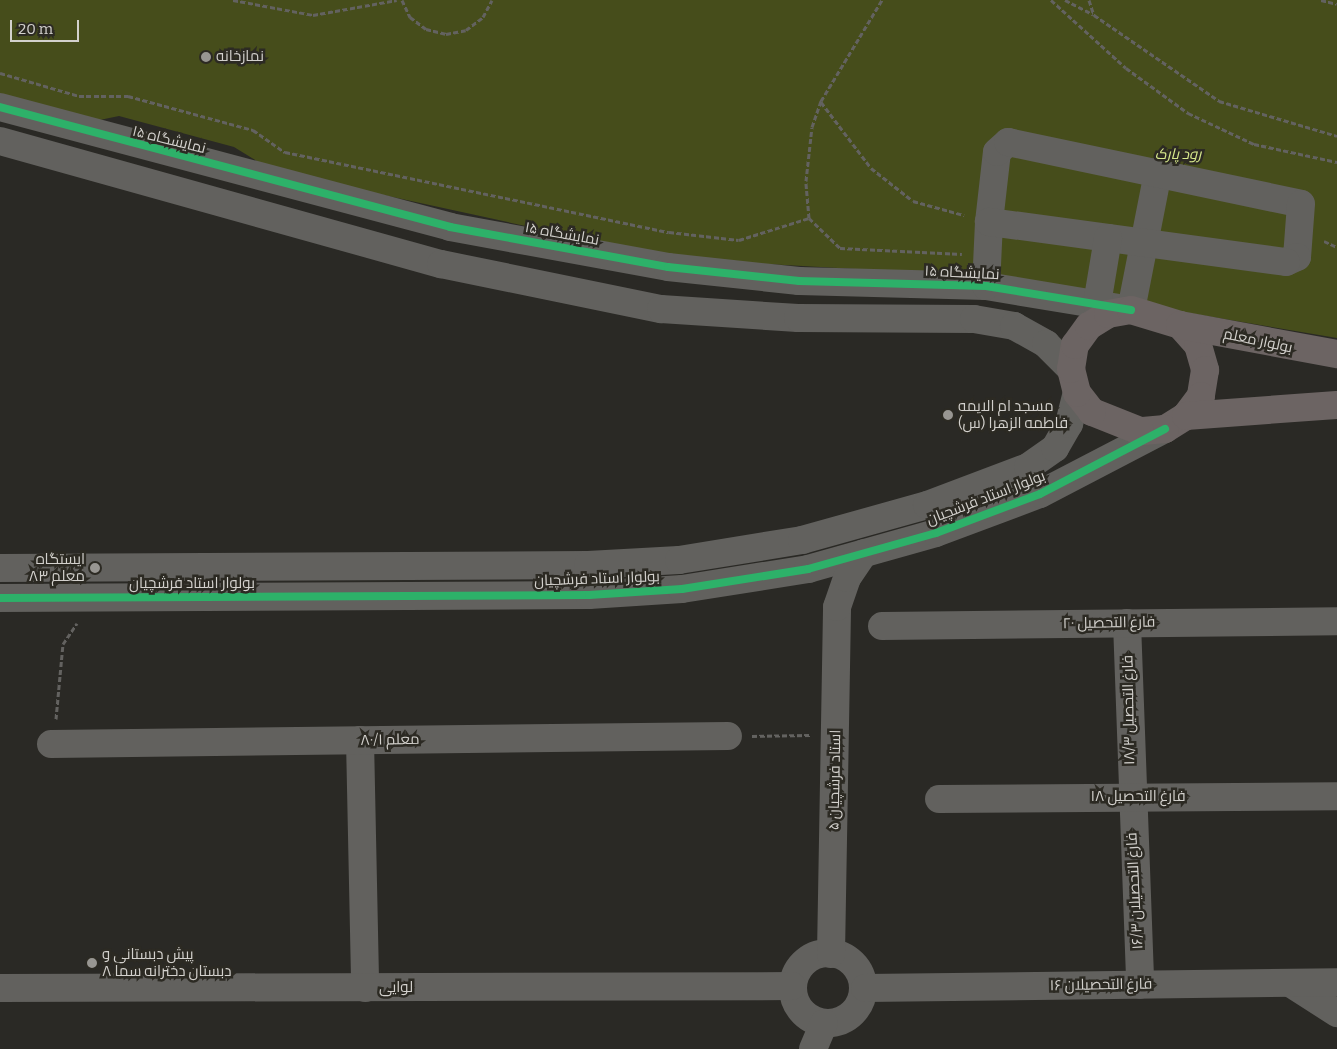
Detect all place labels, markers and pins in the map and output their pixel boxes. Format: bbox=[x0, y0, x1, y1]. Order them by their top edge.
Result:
place label: نمازخانه bbox=[216, 48, 264, 66]
marker: نمازخانه bbox=[200, 51, 212, 63]
place label: مسجد ام الایمه فاطمه الزهرا (س) bbox=[958, 397, 1068, 432]
marker: مسجد ام الایمه فاطمه الزهرا (س) bbox=[942, 409, 954, 421]
place label: ایستگاه معلم ۸۳ bbox=[29, 550, 85, 585]
marker: ایستگاه معلم ۸۳ bbox=[89, 562, 101, 574]
place label: پیش دبستانی و دبستان دخترانه سما ۸ bbox=[102, 945, 231, 980]
marker: پیش دبستانی و دبستان دخترانه سما ۸ bbox=[86, 957, 98, 969]

